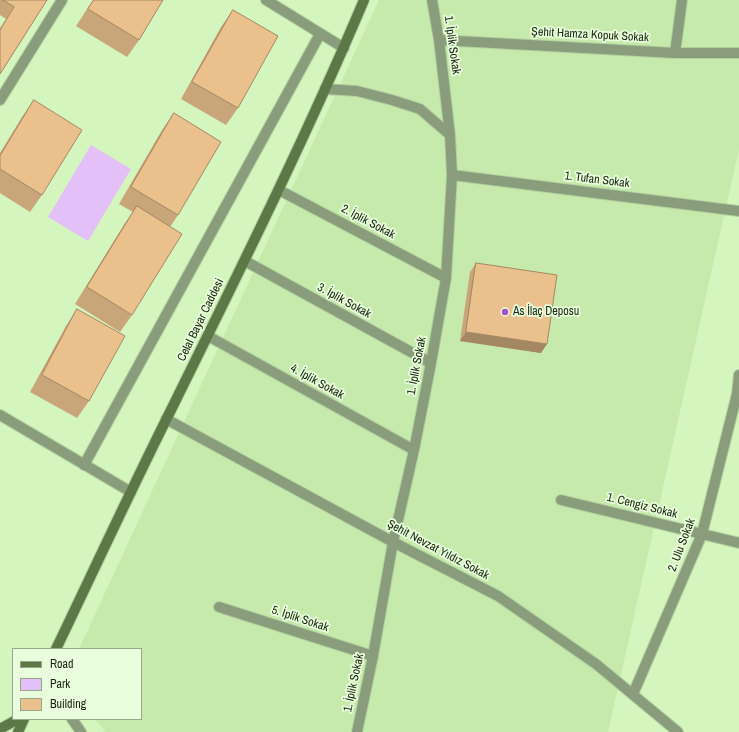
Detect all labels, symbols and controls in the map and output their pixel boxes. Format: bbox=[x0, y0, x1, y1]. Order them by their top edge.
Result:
street label: 1. İplik Sokak bbox=[441, 15, 463, 75]
street label: Şehit Hamza Kopuk Sokak bbox=[531, 25, 649, 45]
street label: 1. Tufan Sokak bbox=[564, 169, 630, 191]
street label: 2. İplik Sokak bbox=[339, 202, 397, 242]
street label: Celal Bayar Caddesi bbox=[175, 276, 227, 364]
street label: 3. İplik Sokak bbox=[315, 280, 373, 322]
place label: As İlaç Deposu bbox=[513, 305, 579, 319]
marker: As İlaç Deposu bbox=[500, 307, 510, 317]
street label: 1. İplik Sokak bbox=[404, 336, 430, 396]
street label: 4. İplik Sokak bbox=[288, 361, 346, 403]
street label: 1. Cengiz Sokak bbox=[605, 490, 679, 522]
street label: 2. Ulu Sokak bbox=[665, 516, 699, 574]
street label: Şehit Nevzat Yıldız Sokak bbox=[385, 517, 491, 583]
street label: 5. İplik Sokak bbox=[270, 603, 330, 635]
legend bbox=[12, 648, 142, 720]
street label: 1. İplik Sokak bbox=[341, 653, 367, 713]
text: Road bbox=[50, 656, 74, 672]
text: Park bbox=[50, 676, 70, 692]
text: Building bbox=[50, 696, 86, 712]

